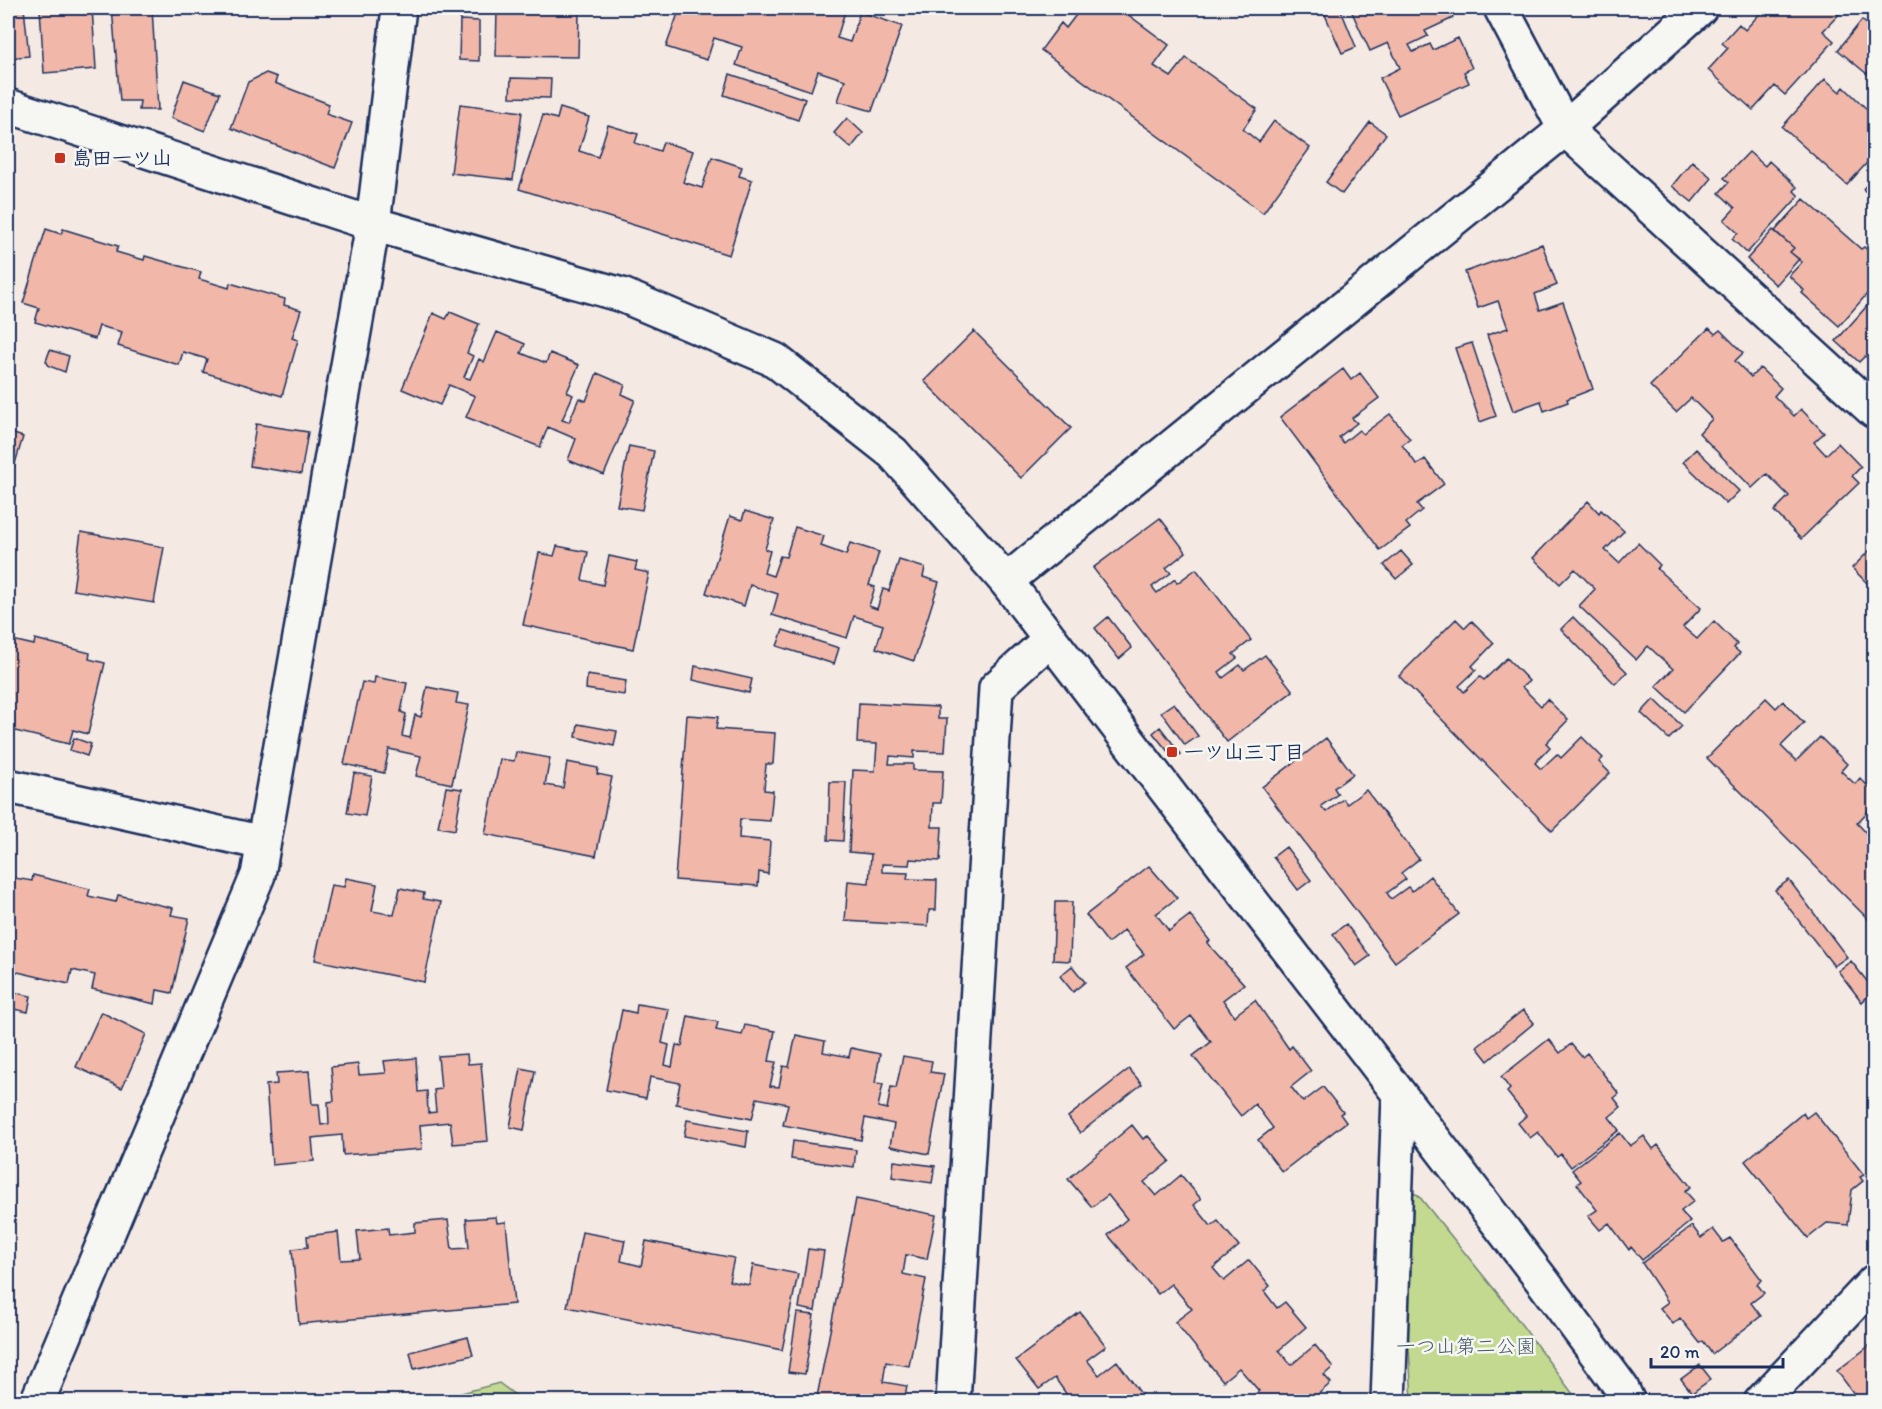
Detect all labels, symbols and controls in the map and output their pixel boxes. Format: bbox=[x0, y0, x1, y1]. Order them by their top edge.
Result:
place label: 島田一ツ山 bbox=[72, 146, 172, 170]
marker: 島田一ツ山 bbox=[53, 151, 67, 165]
place label: 一ツ山三丁目 bbox=[1184, 740, 1304, 764]
marker: 一ツ山三丁目 bbox=[1165, 745, 1179, 759]
scale bar bbox=[1651, 1331, 1783, 1369]
park label: 一つ山第二公園 bbox=[1396, 1334, 1536, 1358]
text: 20 m bbox=[1660, 1341, 1700, 1363]

